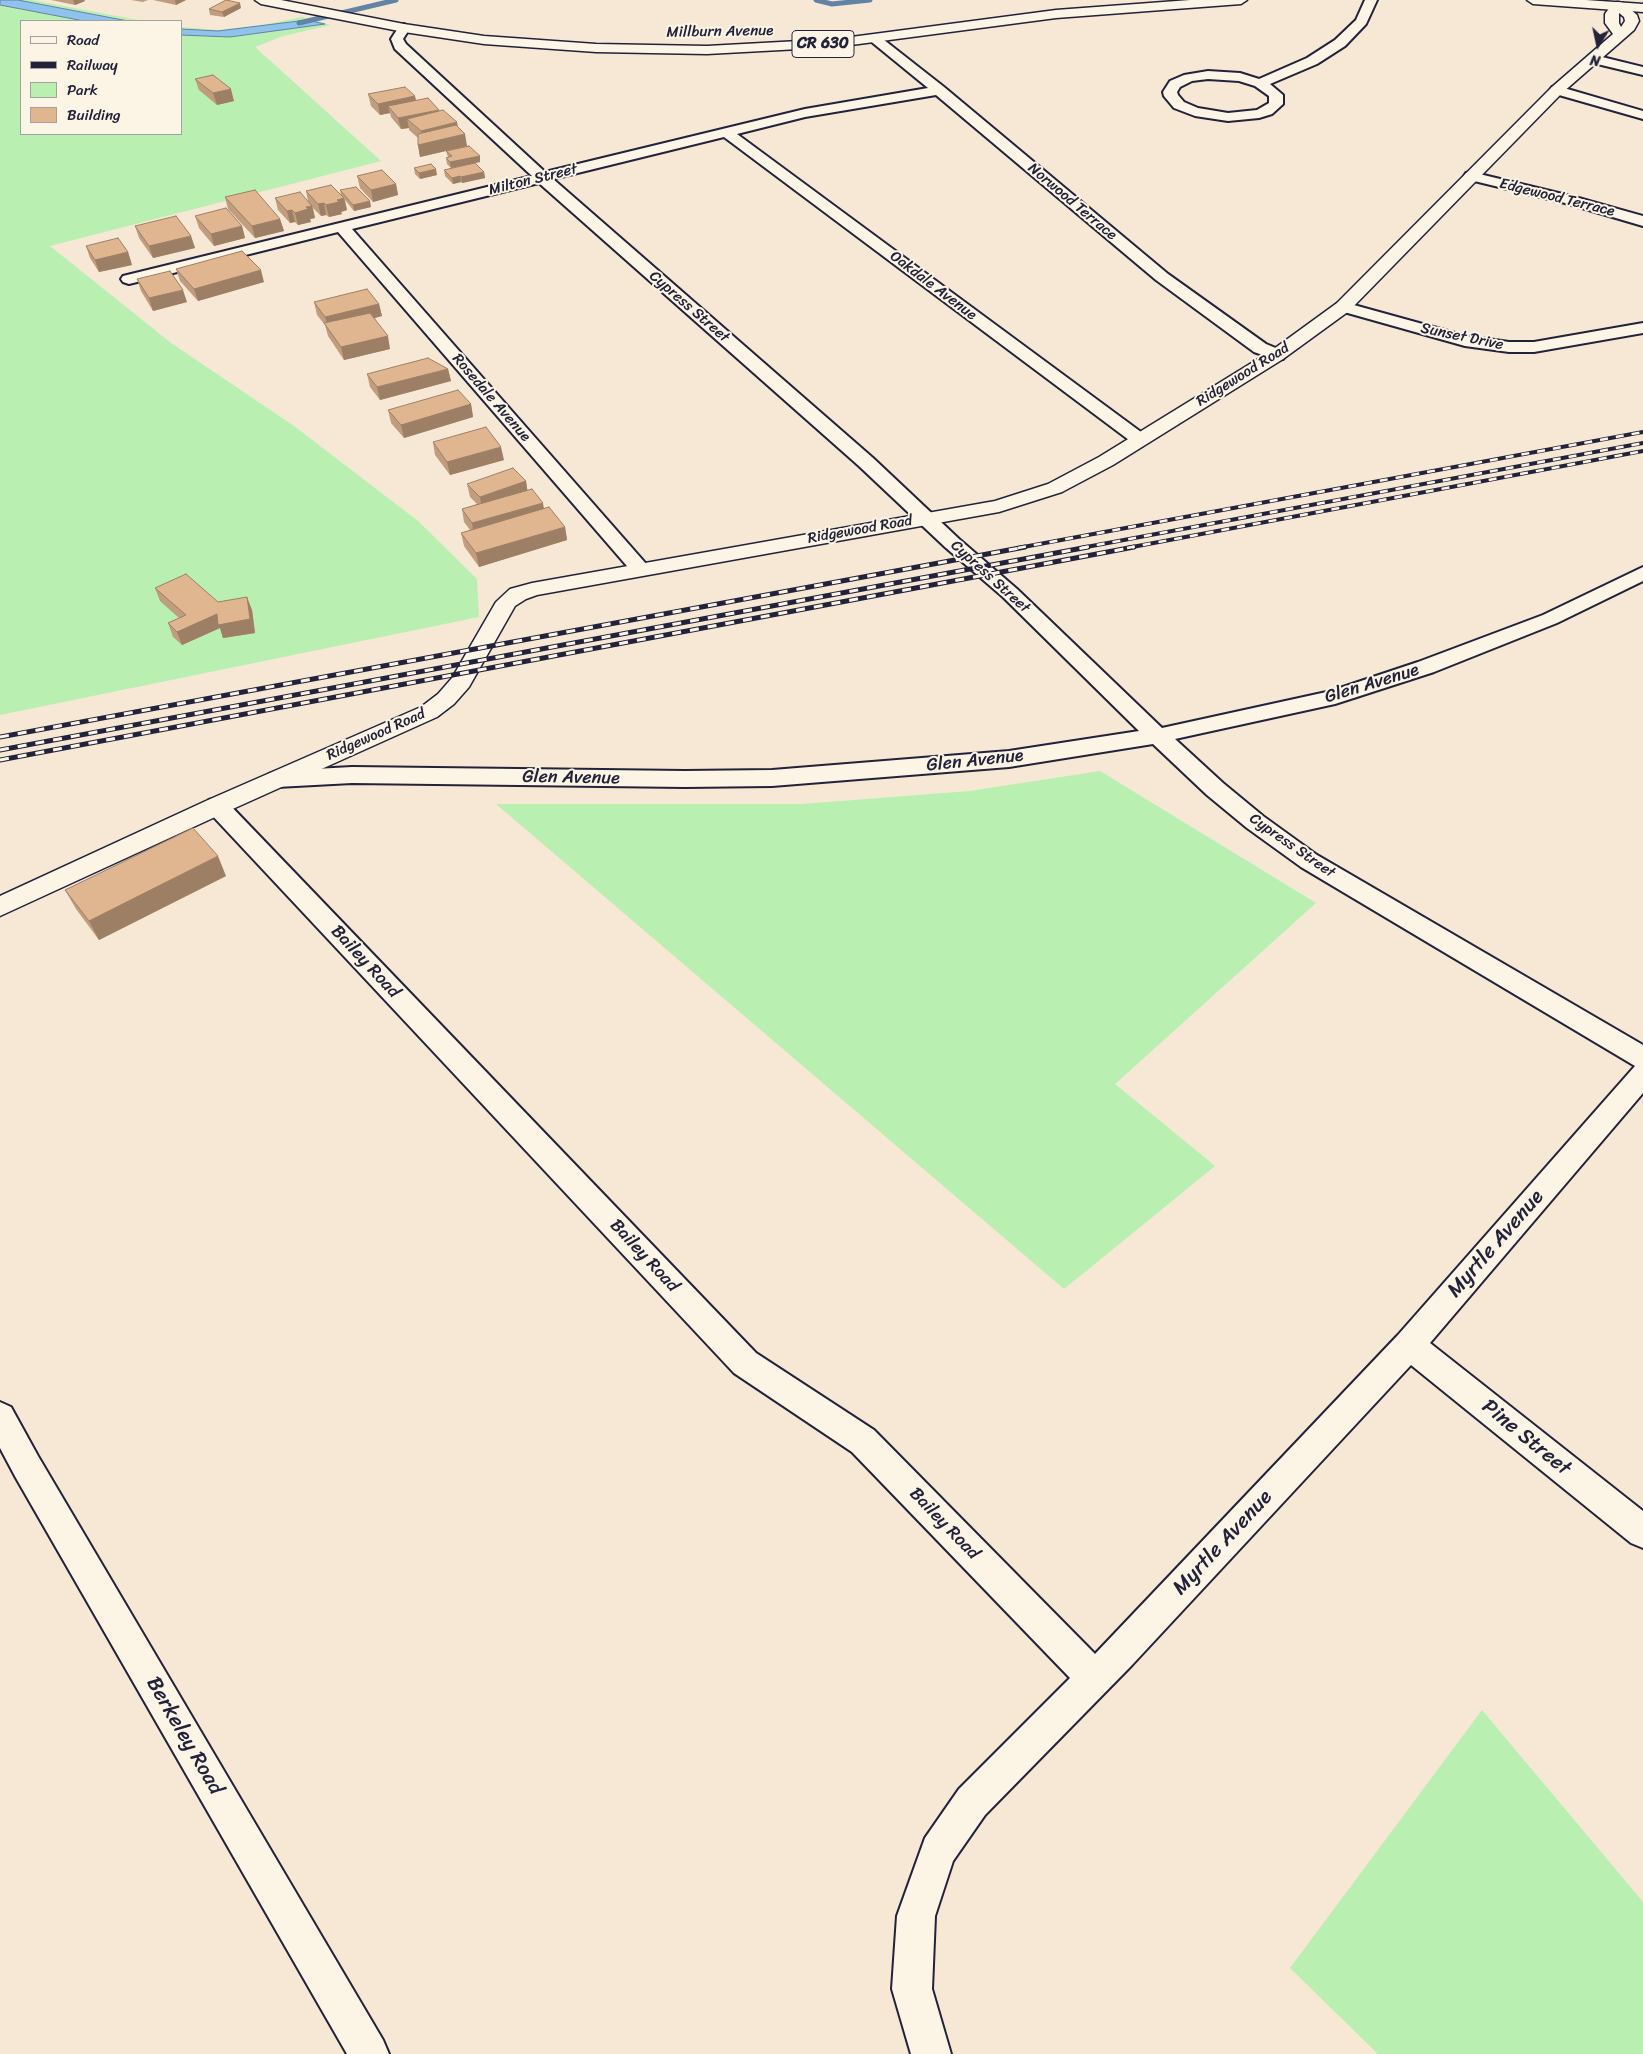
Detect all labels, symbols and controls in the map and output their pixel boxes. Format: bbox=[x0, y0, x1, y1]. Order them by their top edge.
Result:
legend bbox=[20, 20, 182, 135]
north arrow bbox=[1573, 20, 1623, 70]
street label: Millburn Avenue bbox=[666, 22, 774, 42]
text: Road bbox=[67, 27, 99, 53]
road number: CR 630 bbox=[792, 31, 854, 58]
text: N bbox=[1588, 47, 1602, 73]
text: Railway bbox=[67, 52, 118, 78]
text: Park bbox=[67, 77, 98, 103]
text: Building bbox=[67, 102, 121, 128]
street label: Milton Street bbox=[487, 160, 579, 200]
street label: Norwood Terrace bbox=[1024, 160, 1120, 244]
street label: Edgewood Terrace bbox=[1498, 175, 1616, 221]
street label: Oakdale Avenue bbox=[886, 248, 980, 324]
street label: Cypress Street bbox=[645, 267, 733, 347]
street label: Sunset Drive bbox=[1419, 319, 1505, 355]
street label: Ridgewood Road bbox=[1193, 339, 1293, 411]
street label: Rosedale Avenue bbox=[448, 350, 534, 446]
street label: Ridgewood Road bbox=[806, 512, 914, 548]
street label: Cypress Street bbox=[947, 537, 1033, 617]
street label: Glen Avenue bbox=[1322, 659, 1422, 709]
street label: Ridgewood Road bbox=[324, 705, 428, 765]
street label: Glen Avenue bbox=[925, 745, 1025, 777]
street label: Glen Avenue bbox=[522, 766, 620, 790]
street label: Cypress Street bbox=[1246, 810, 1338, 882]
street label: Bailey Road bbox=[326, 921, 404, 1003]
street label: Myrtle Avenue bbox=[1442, 1185, 1550, 1303]
street label: Bailey Road bbox=[605, 1215, 683, 1297]
street label: Pine Street bbox=[1476, 1394, 1576, 1482]
street label: Bailey Road bbox=[904, 1483, 984, 1565]
street label: Myrtle Avenue bbox=[1168, 1485, 1278, 1601]
street label: Berkeley Road bbox=[140, 1673, 228, 1799]

